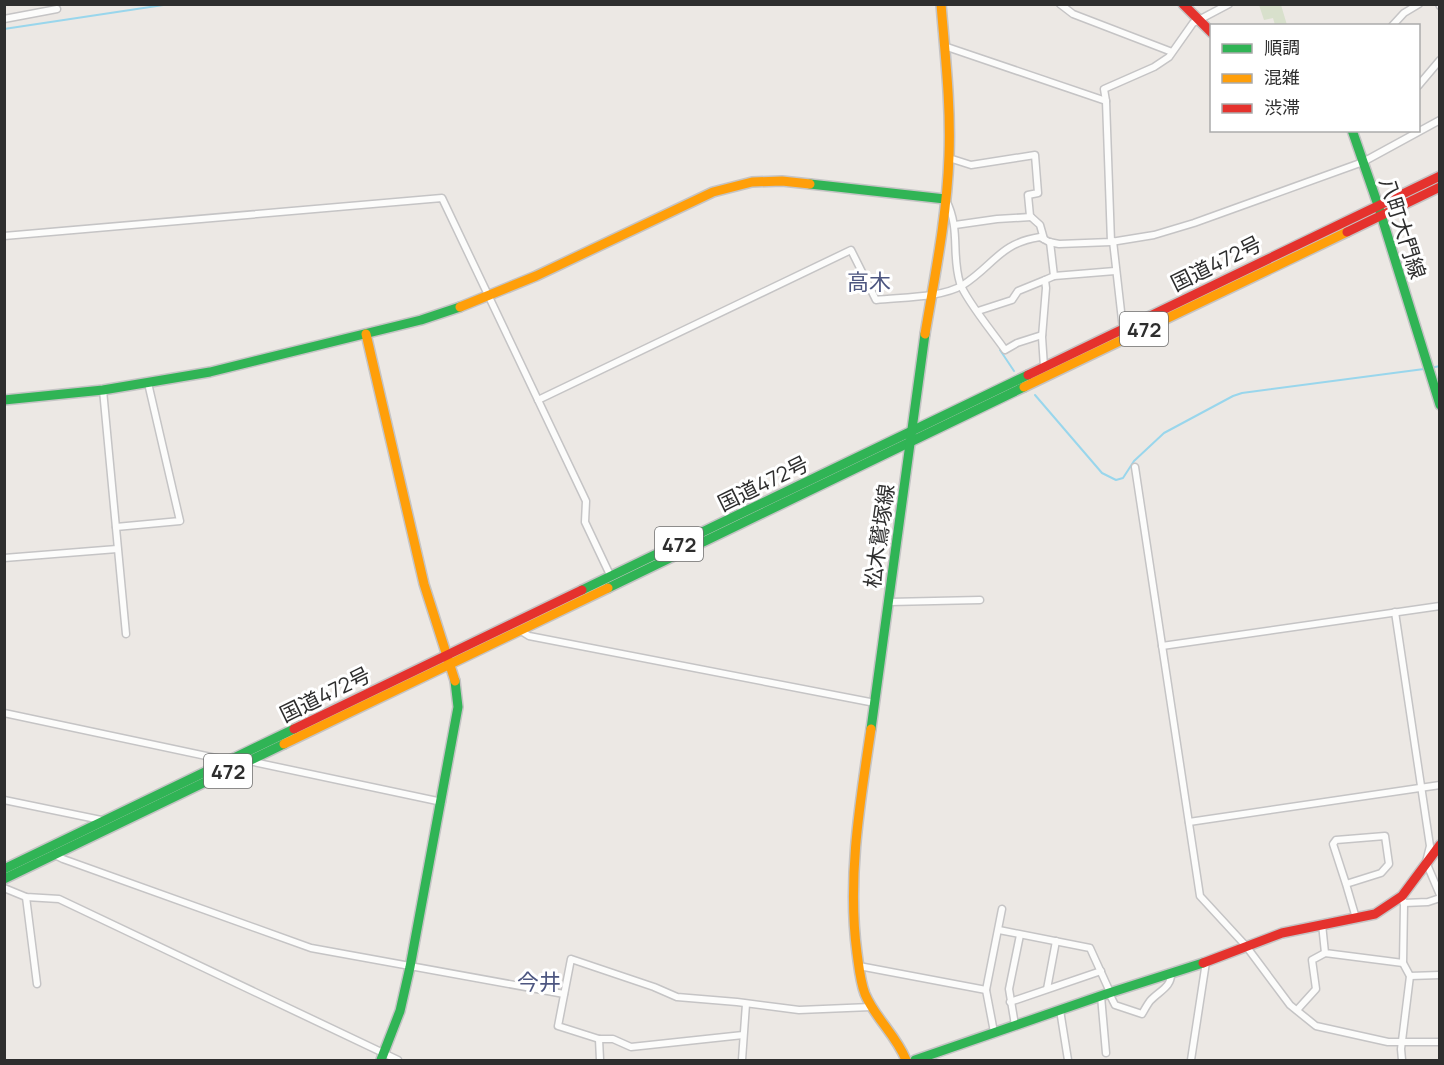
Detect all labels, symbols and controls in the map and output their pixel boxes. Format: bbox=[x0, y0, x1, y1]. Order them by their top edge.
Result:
legend bbox=[1210, 24, 1420, 132]
text: 順調 bbox=[1264, 35, 1300, 59]
text: 混雑 bbox=[1264, 65, 1300, 89]
text: 渋滞 bbox=[1264, 95, 1300, 119]
street label: 八町大門線 bbox=[1373, 174, 1433, 282]
street label: 国道472号 bbox=[1166, 229, 1266, 297]
district label: 高木 bbox=[847, 267, 891, 297]
road number: 472 bbox=[1120, 312, 1168, 346]
street label: 国道472号 bbox=[713, 449, 813, 517]
street label: 松木鷲塚線 bbox=[858, 482, 900, 590]
road number: 472 bbox=[655, 527, 703, 561]
street label: 国道472号 bbox=[275, 660, 375, 728]
road number: 472 bbox=[204, 754, 252, 788]
district label: 今井 bbox=[517, 967, 561, 997]

